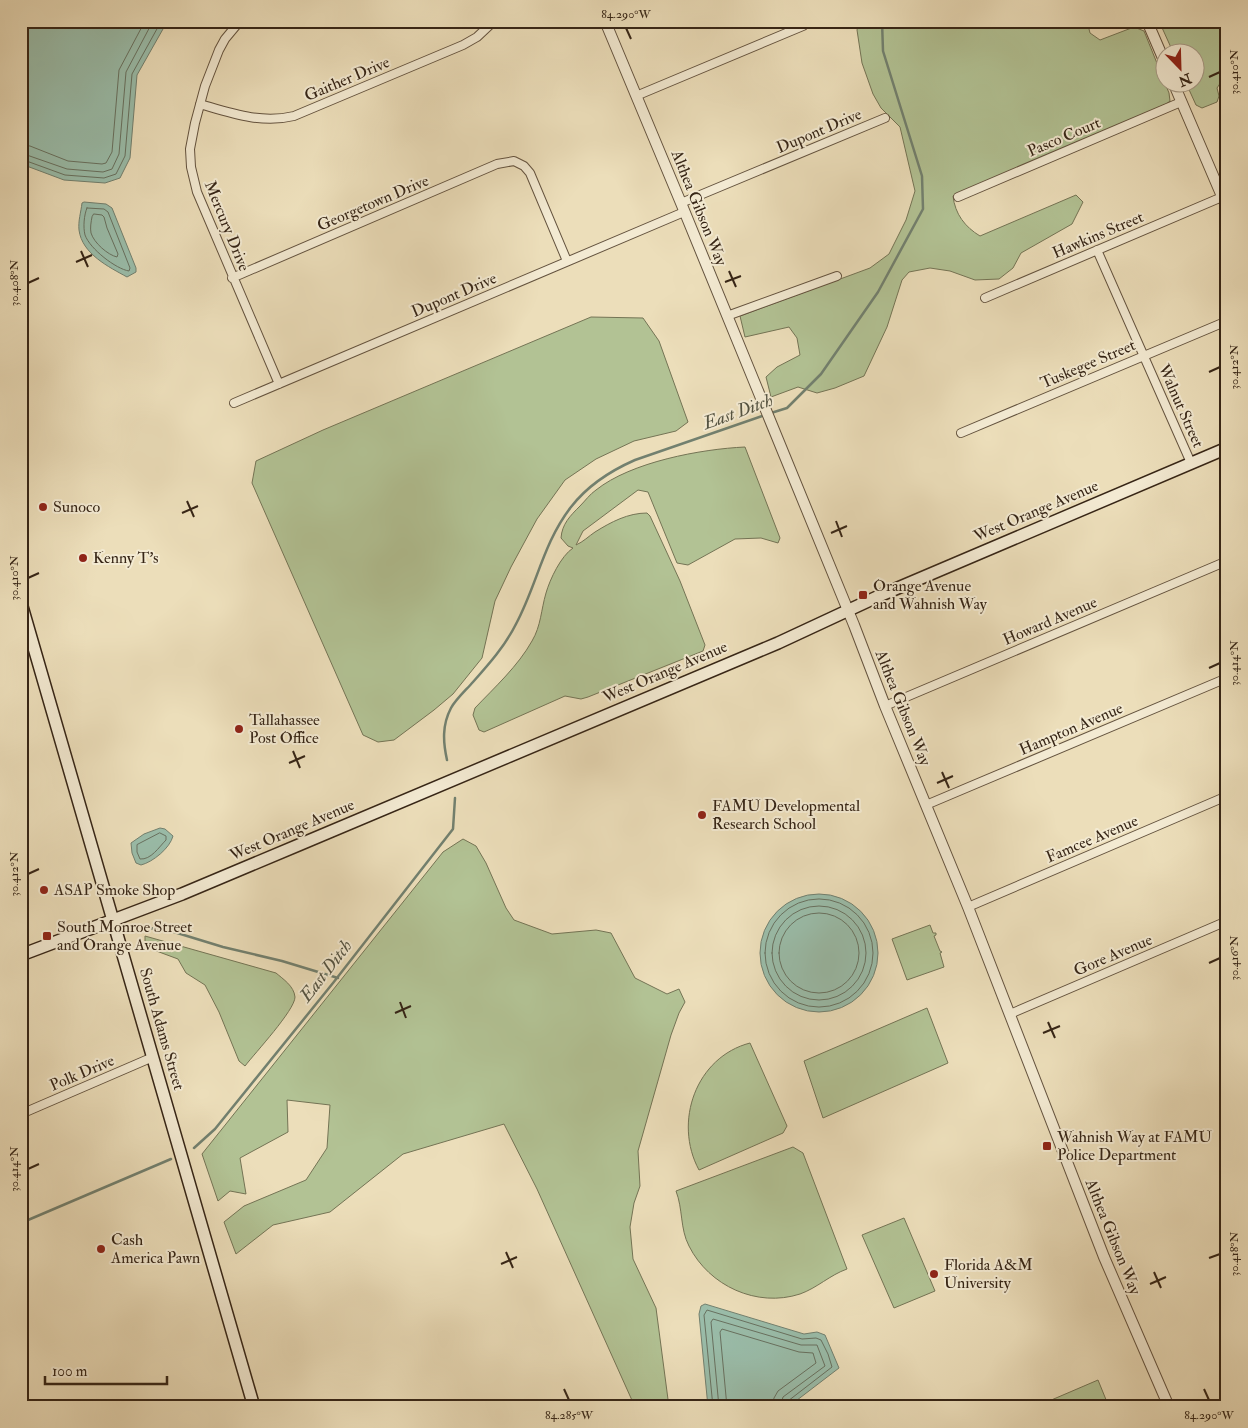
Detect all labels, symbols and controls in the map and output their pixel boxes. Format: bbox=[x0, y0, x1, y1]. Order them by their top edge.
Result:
text: 84.290°W bbox=[601, 7, 652, 22]
north arrow bbox=[1156, 42, 1206, 92]
text: 30.410°N bbox=[1227, 49, 1242, 95]
street label: Gaither Drive bbox=[301, 52, 393, 106]
text: N bbox=[1175, 69, 1195, 90]
street label: Dupont Drive bbox=[773, 104, 865, 159]
street label: Pasco Court bbox=[1024, 113, 1104, 161]
street label: Althea Gibson Way bbox=[666, 146, 732, 270]
street label: Georgetown Drive bbox=[314, 170, 432, 235]
street label: Mercury Drive bbox=[200, 178, 254, 274]
street label: Hawkins Street bbox=[1049, 207, 1147, 263]
text: 30.408°N bbox=[7, 260, 22, 306]
street label: Dupont Drive bbox=[408, 268, 500, 323]
street label: Tuskegee Street bbox=[1037, 335, 1139, 393]
text: 30.412°N bbox=[1227, 344, 1242, 390]
street label: Walnut Street bbox=[1153, 360, 1208, 451]
water label: East Ditch bbox=[699, 389, 776, 436]
street label: West Orange Avenue bbox=[970, 476, 1102, 547]
place label: Sunoco bbox=[53, 497, 100, 517]
marker: Sunoco bbox=[37, 501, 49, 513]
place label: Kenny T's bbox=[93, 548, 159, 568]
marker: Kenny T's bbox=[77, 552, 89, 564]
text: 30.410°N bbox=[7, 555, 22, 601]
place label: Orange Avenue and Wahnish Way bbox=[873, 576, 988, 614]
marker: Orange Avenue and Wahnish Way bbox=[857, 589, 869, 601]
street label: Howard Avenue bbox=[1000, 592, 1100, 650]
street label: West Orange Avenue bbox=[599, 637, 731, 708]
text: 30.414°N bbox=[1227, 640, 1242, 686]
street label: Althea Gibson Way bbox=[870, 646, 936, 770]
street label: Hampton Avenue bbox=[1016, 698, 1127, 761]
place label: Tallahassee Post Office bbox=[249, 710, 320, 748]
marker: Tallahassee Post Office bbox=[233, 723, 245, 735]
street label: West Orange Avenue bbox=[226, 795, 358, 866]
place label: FAMU Developmental Research School bbox=[712, 796, 860, 834]
marker: FAMU Developmental Research School bbox=[696, 809, 708, 821]
street label: Famcee Avenue bbox=[1043, 811, 1141, 867]
text: 30.412°N bbox=[7, 851, 22, 897]
place label: ASAP Smoke Shop bbox=[53, 880, 175, 901]
marker: ASAP Smoke Shop bbox=[38, 884, 50, 896]
place label: South Monroe Street and Orange Avenue bbox=[57, 917, 192, 955]
street label: Gore Avenue bbox=[1071, 929, 1156, 981]
marker: South Monroe Street and Orange Avenue bbox=[41, 930, 53, 942]
water label: East Ditch bbox=[294, 935, 357, 1008]
text: 30.416°N bbox=[1227, 935, 1242, 981]
street label: South Adams Street bbox=[135, 966, 189, 1092]
street label: Polk Drive bbox=[47, 1050, 118, 1096]
place label: Wahnish Way at FAMU Police Department bbox=[1056, 1127, 1213, 1166]
marker: Wahnish Way at FAMU Police Department bbox=[1041, 1140, 1053, 1152]
text: 30.414°N bbox=[7, 1146, 22, 1192]
street label: Althea Gibson Way bbox=[1080, 1175, 1146, 1299]
place label: Cash America Pawn bbox=[110, 1230, 200, 1268]
text: 30.418°N bbox=[1227, 1231, 1242, 1276]
marker: Cash America Pawn bbox=[95, 1243, 107, 1255]
place label: Florida A&M University bbox=[944, 1255, 1033, 1293]
marker: Florida A&M University bbox=[928, 1268, 940, 1280]
scale bar bbox=[45, 1353, 168, 1385]
text: 100 m bbox=[52, 1362, 88, 1381]
text: 84.285°W bbox=[545, 1408, 594, 1423]
text: 84.290°W bbox=[1184, 1408, 1235, 1423]

